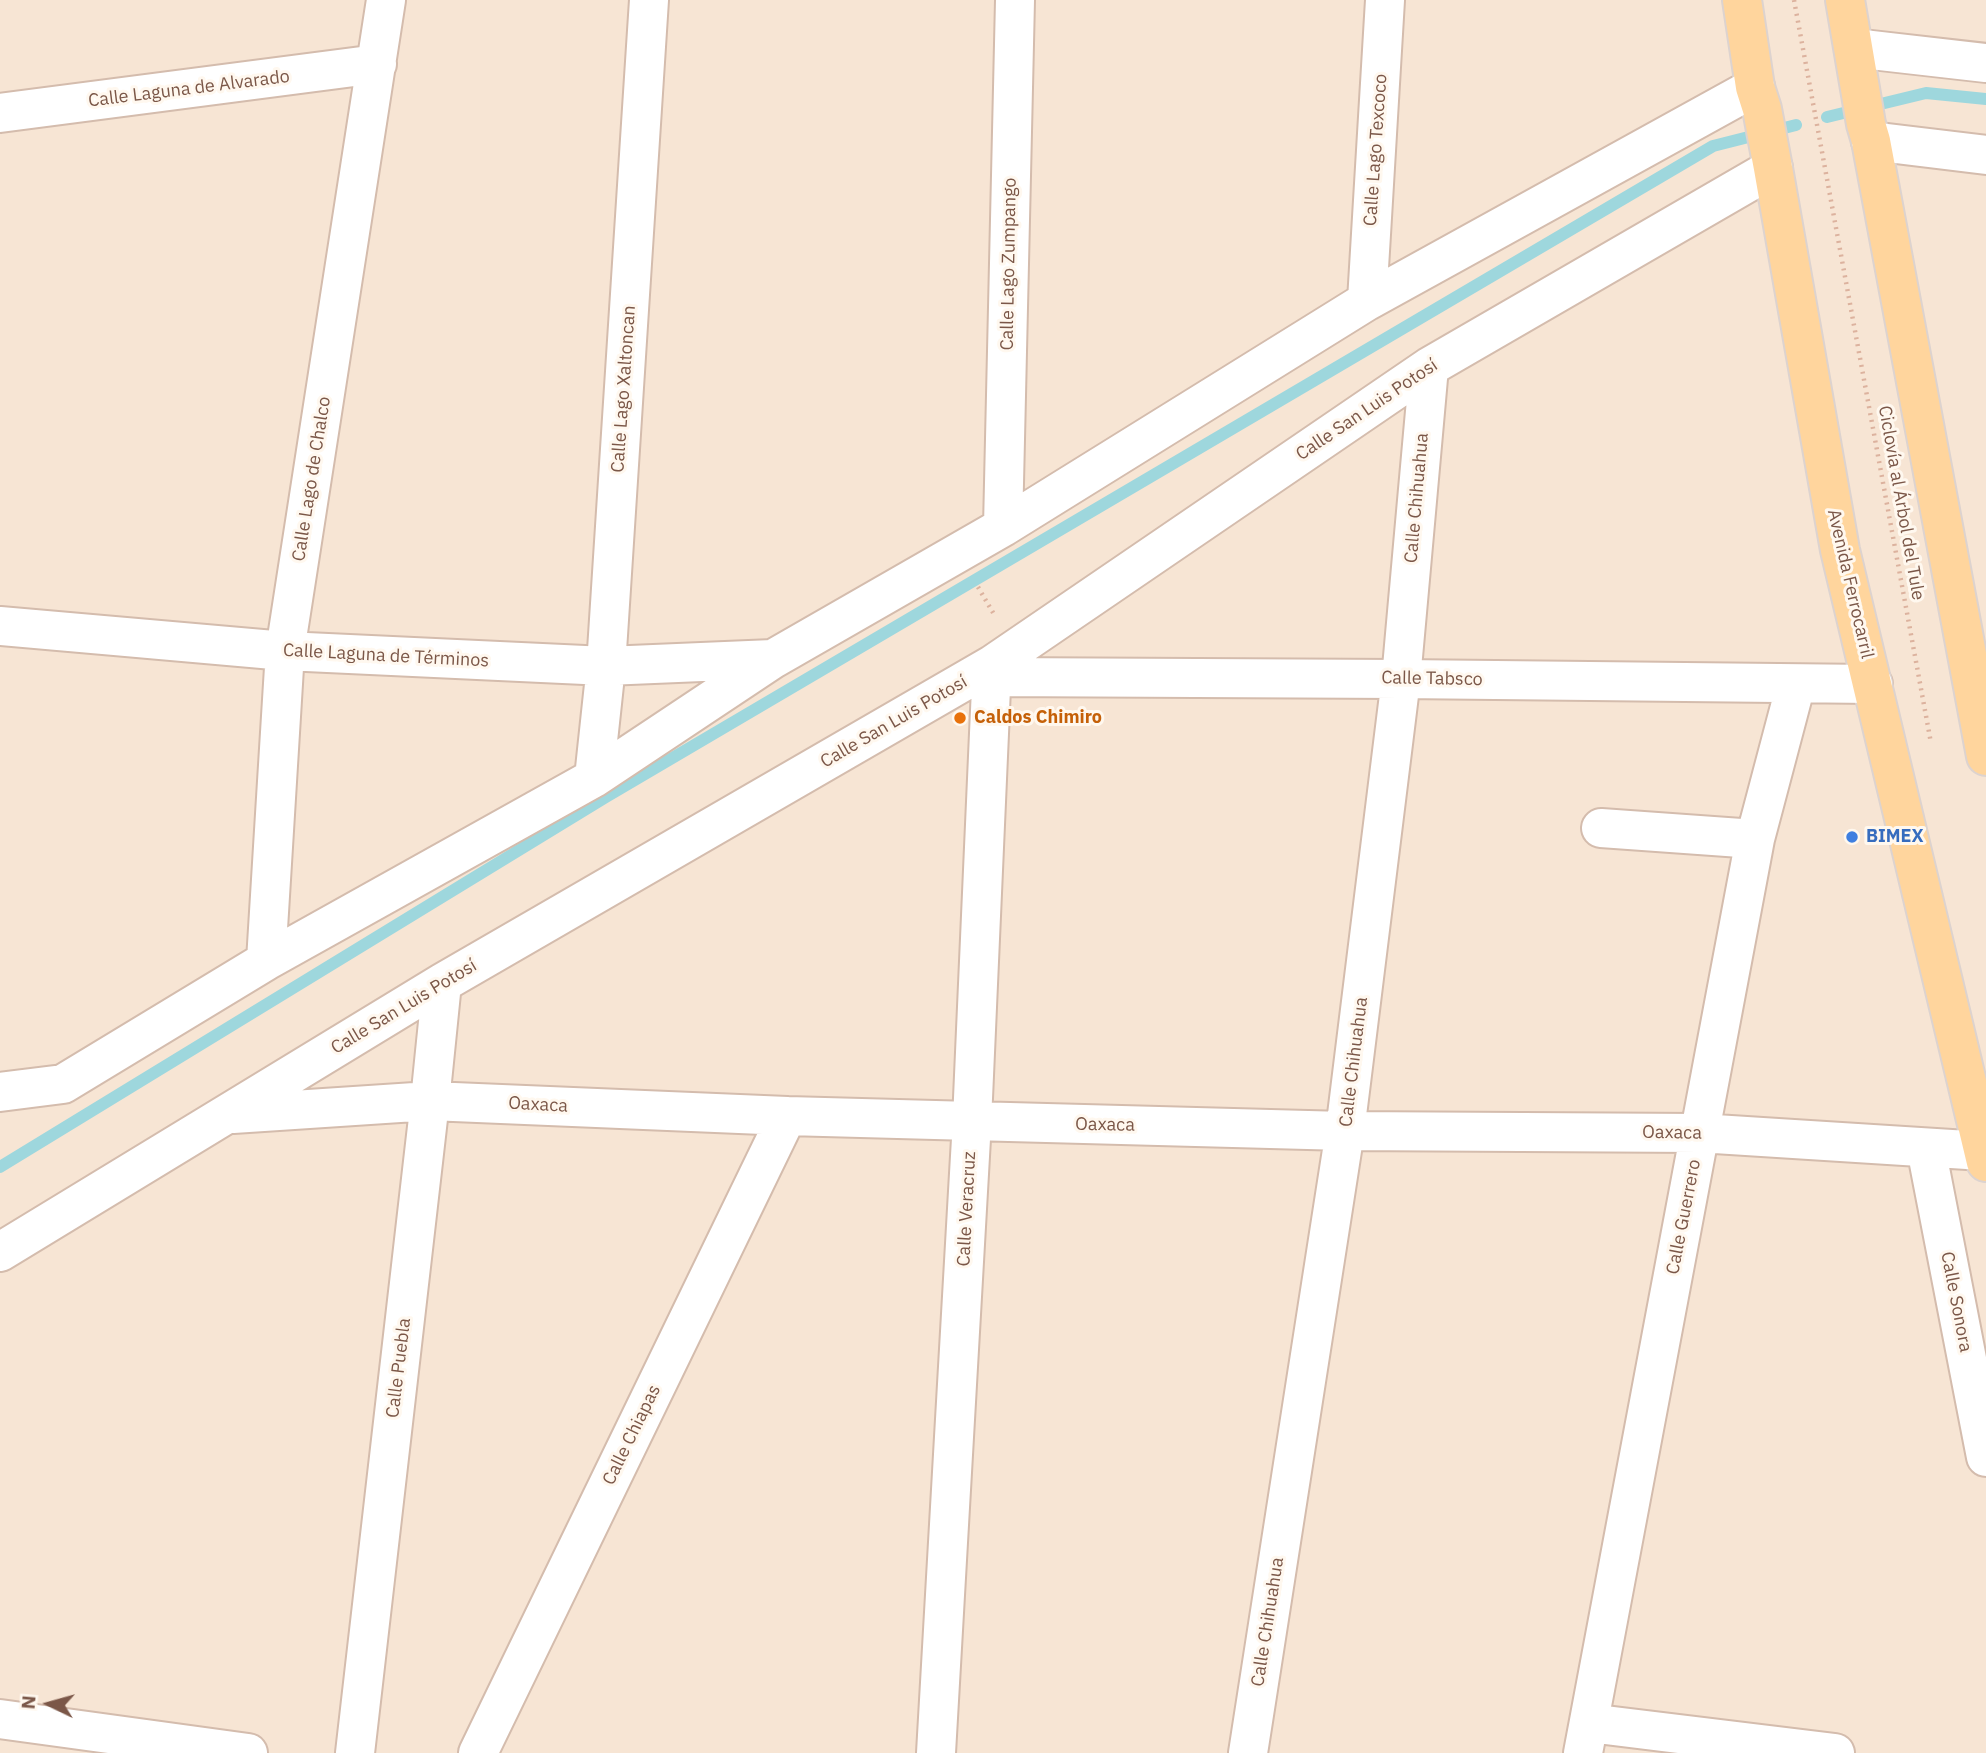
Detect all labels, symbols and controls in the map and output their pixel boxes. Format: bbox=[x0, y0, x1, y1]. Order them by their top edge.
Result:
street label: Calle Laguna de Alvarado bbox=[87, 66, 291, 112]
street label: Calle Lago Texcoco bbox=[1360, 73, 1392, 227]
street label: Calle Lago Zumpango bbox=[997, 177, 1021, 351]
street label: Calle Lago Xaltoncan bbox=[607, 305, 641, 473]
street label: Calle San Luis Potosí bbox=[1292, 355, 1442, 465]
street label: Calle Lago de Chalco bbox=[288, 395, 336, 563]
street label: Ciclovía al Árbol del Tule bbox=[1873, 404, 1929, 602]
street label: Calle Chihuahua bbox=[1401, 432, 1433, 564]
street label: Avenida Ferrocarril bbox=[1822, 507, 1878, 661]
street label: Calle Laguna de Términos bbox=[282, 640, 490, 672]
street label: Calle Tabsco bbox=[1381, 667, 1483, 691]
street label: Calle San Luis Potosí bbox=[817, 671, 971, 773]
place label: Caldos Chimiro bbox=[974, 707, 1102, 729]
marker: Caldos Chimiro bbox=[952, 710, 968, 726]
place label: BIMEX bbox=[1866, 826, 1924, 848]
marker: BIMEX bbox=[1844, 829, 1860, 845]
street label: Calle San Luis Potosí bbox=[327, 955, 481, 1059]
street label: Calle Chihuahua bbox=[1335, 996, 1373, 1128]
street label: Oaxaca bbox=[508, 1093, 568, 1117]
street label: Oaxaca bbox=[1075, 1114, 1135, 1136]
street label: Oaxaca bbox=[1642, 1122, 1702, 1144]
street label: Calle Veracruz bbox=[953, 1151, 981, 1267]
street label: Calle Guerrero bbox=[1662, 1158, 1706, 1276]
street label: Calle Sonora bbox=[1936, 1250, 1976, 1354]
street label: Calle Puebla bbox=[382, 1317, 416, 1419]
street label: Calle Chiapas bbox=[598, 1381, 666, 1489]
street label: Calle Chihuahua bbox=[1247, 1556, 1289, 1688]
north arrow bbox=[14, 1669, 84, 1739]
text: N bbox=[16, 1694, 41, 1710]

